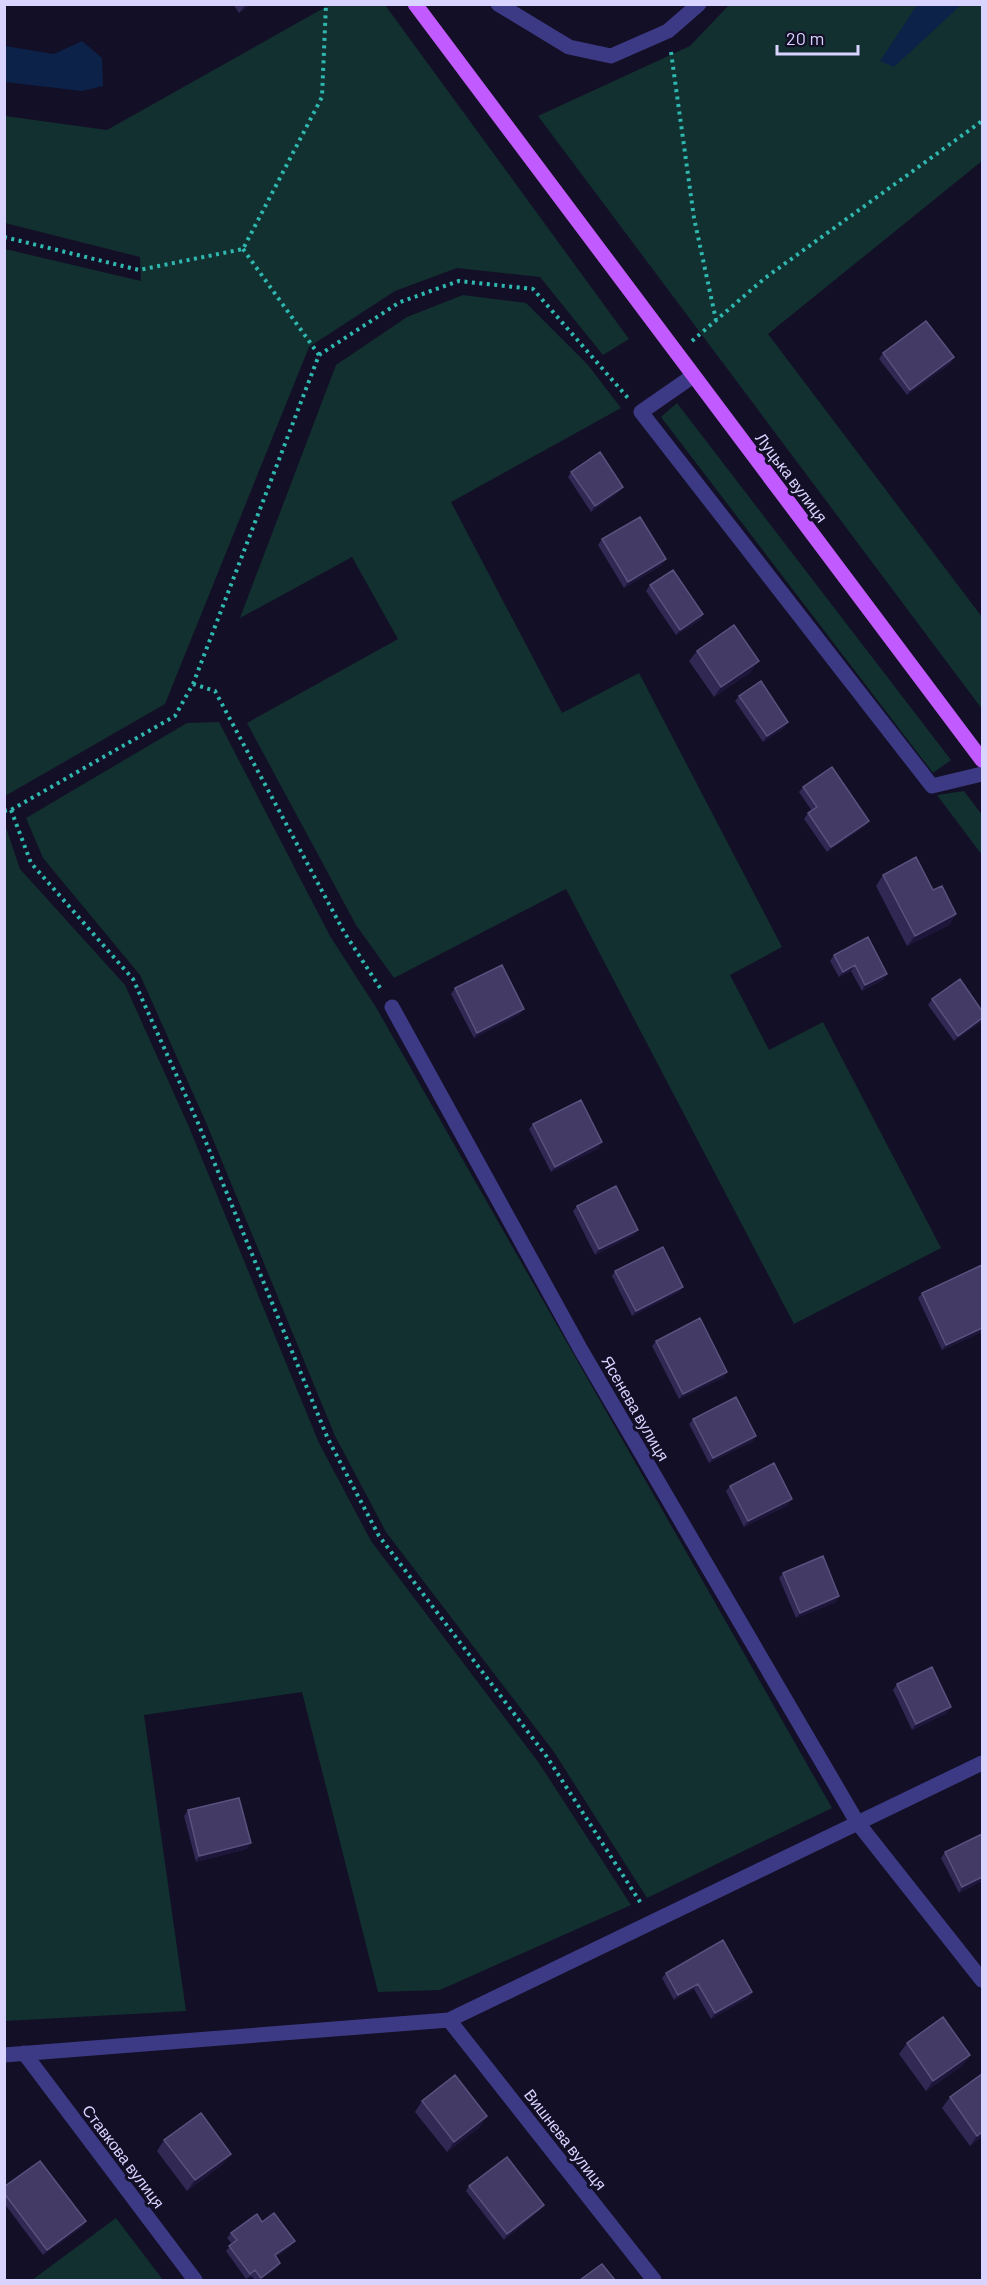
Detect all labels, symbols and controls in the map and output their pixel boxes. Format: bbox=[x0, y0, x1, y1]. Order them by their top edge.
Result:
scale bar bbox=[777, 18, 858, 56]
text: 20 m bbox=[786, 27, 824, 49]
street label: Луцька вулиця bbox=[752, 428, 832, 526]
street label: Ясенева вулиця bbox=[598, 1352, 674, 1464]
street label: Вишнева вулиця bbox=[521, 2085, 611, 2193]
street label: Ставкова вулиця bbox=[79, 2101, 169, 2211]

